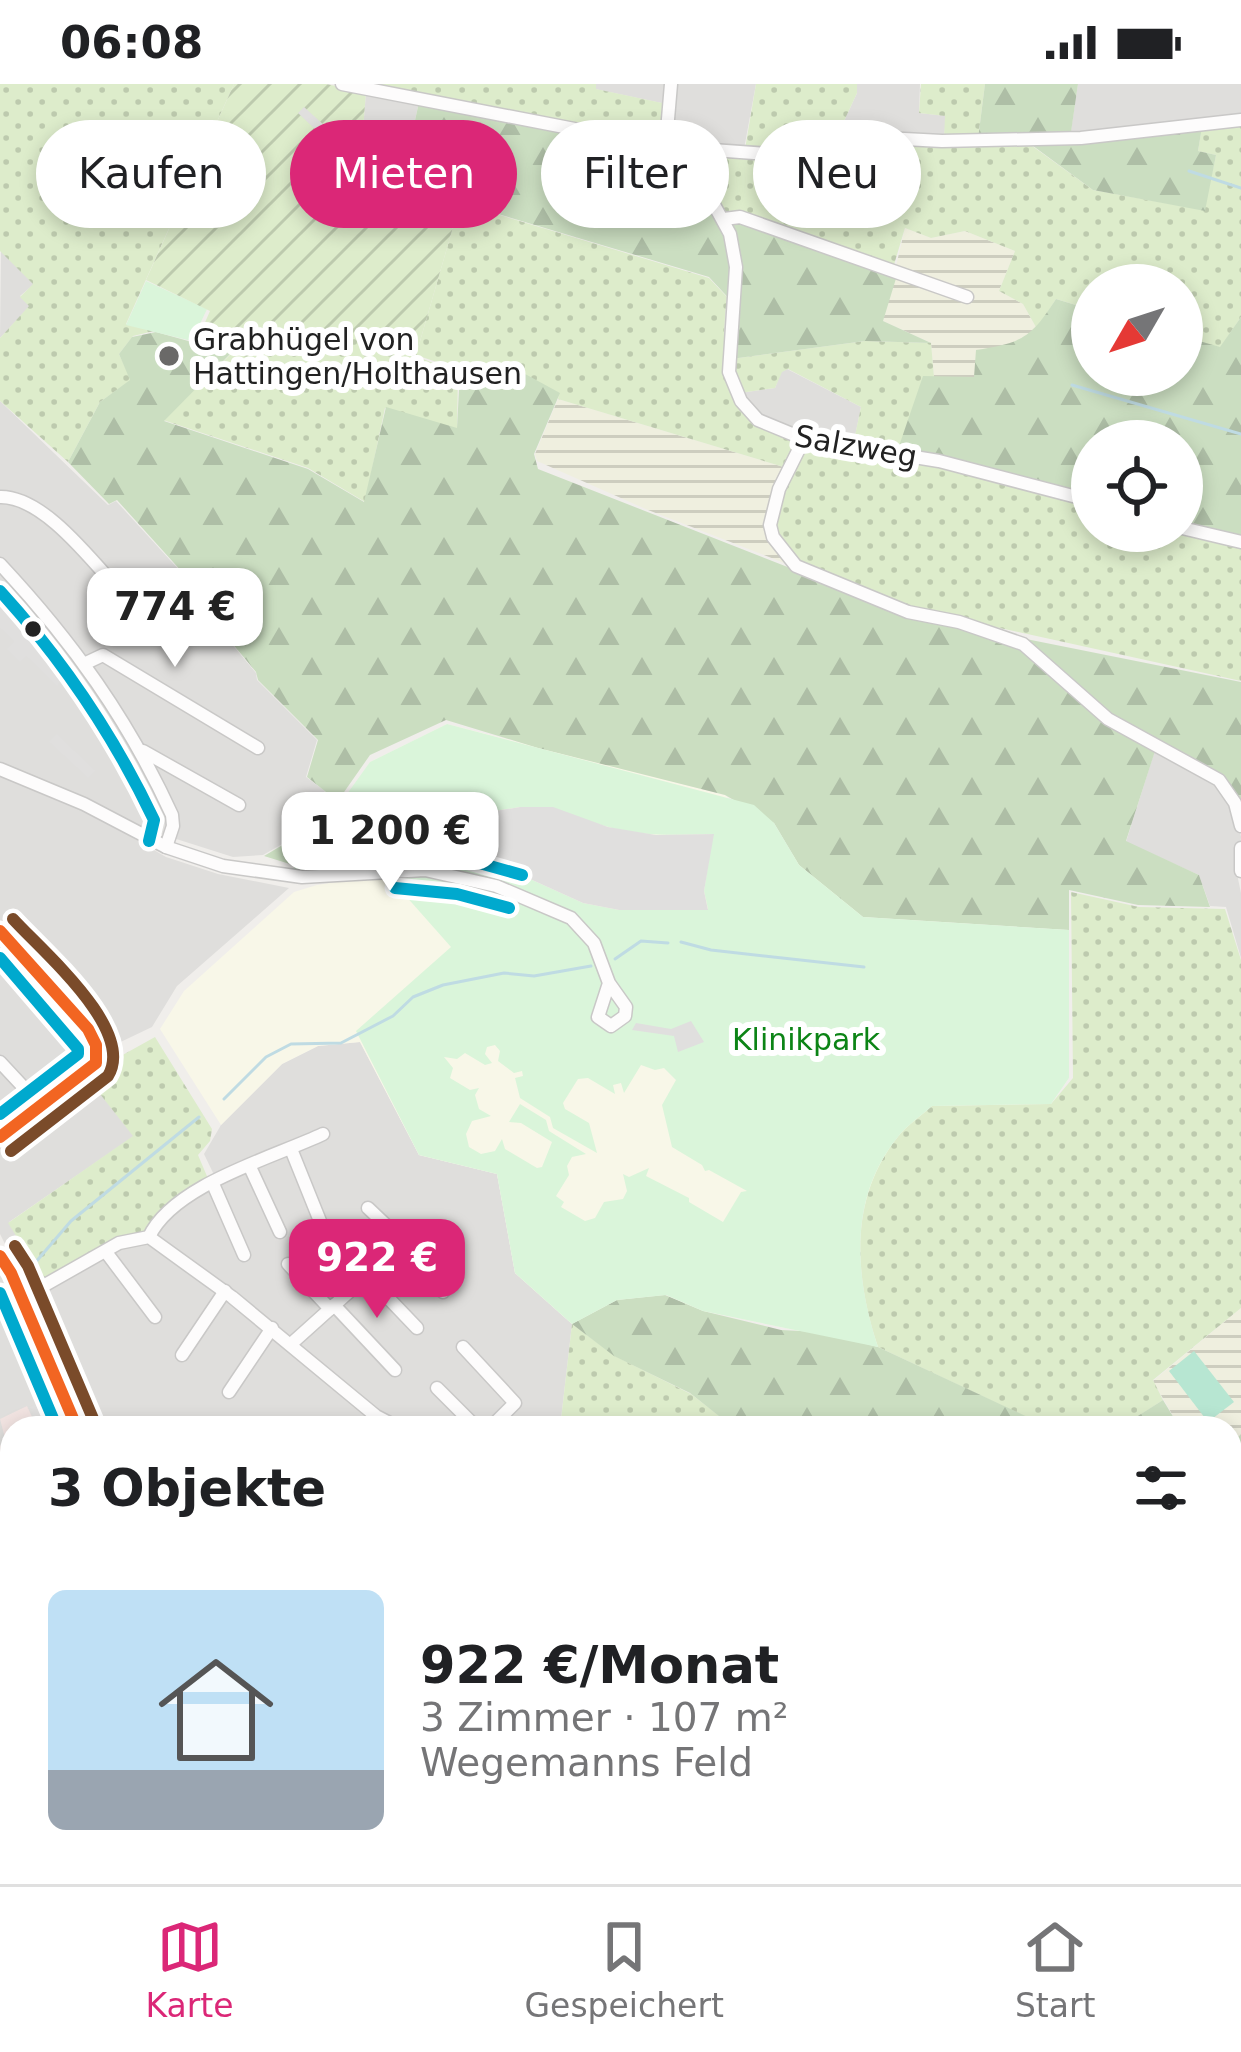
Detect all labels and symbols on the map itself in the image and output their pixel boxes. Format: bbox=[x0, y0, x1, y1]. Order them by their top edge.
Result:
north arrow bbox=[1071, 264, 1203, 396]
place label: Grabhügel von Hattingen/Holthausen bbox=[193, 322, 522, 391]
marker: Grabhügel von Hattingen/Holthausen bbox=[156, 343, 182, 369]
street label: Salzweg bbox=[792, 418, 920, 474]
pin: 774 € bbox=[91, 568, 259, 670]
unlabelled marker bbox=[22, 618, 44, 640]
pin: 1 200 € bbox=[279, 792, 501, 894]
park label: Klinikpark bbox=[732, 1022, 881, 1057]
pin: 922 € bbox=[293, 1219, 461, 1321]

